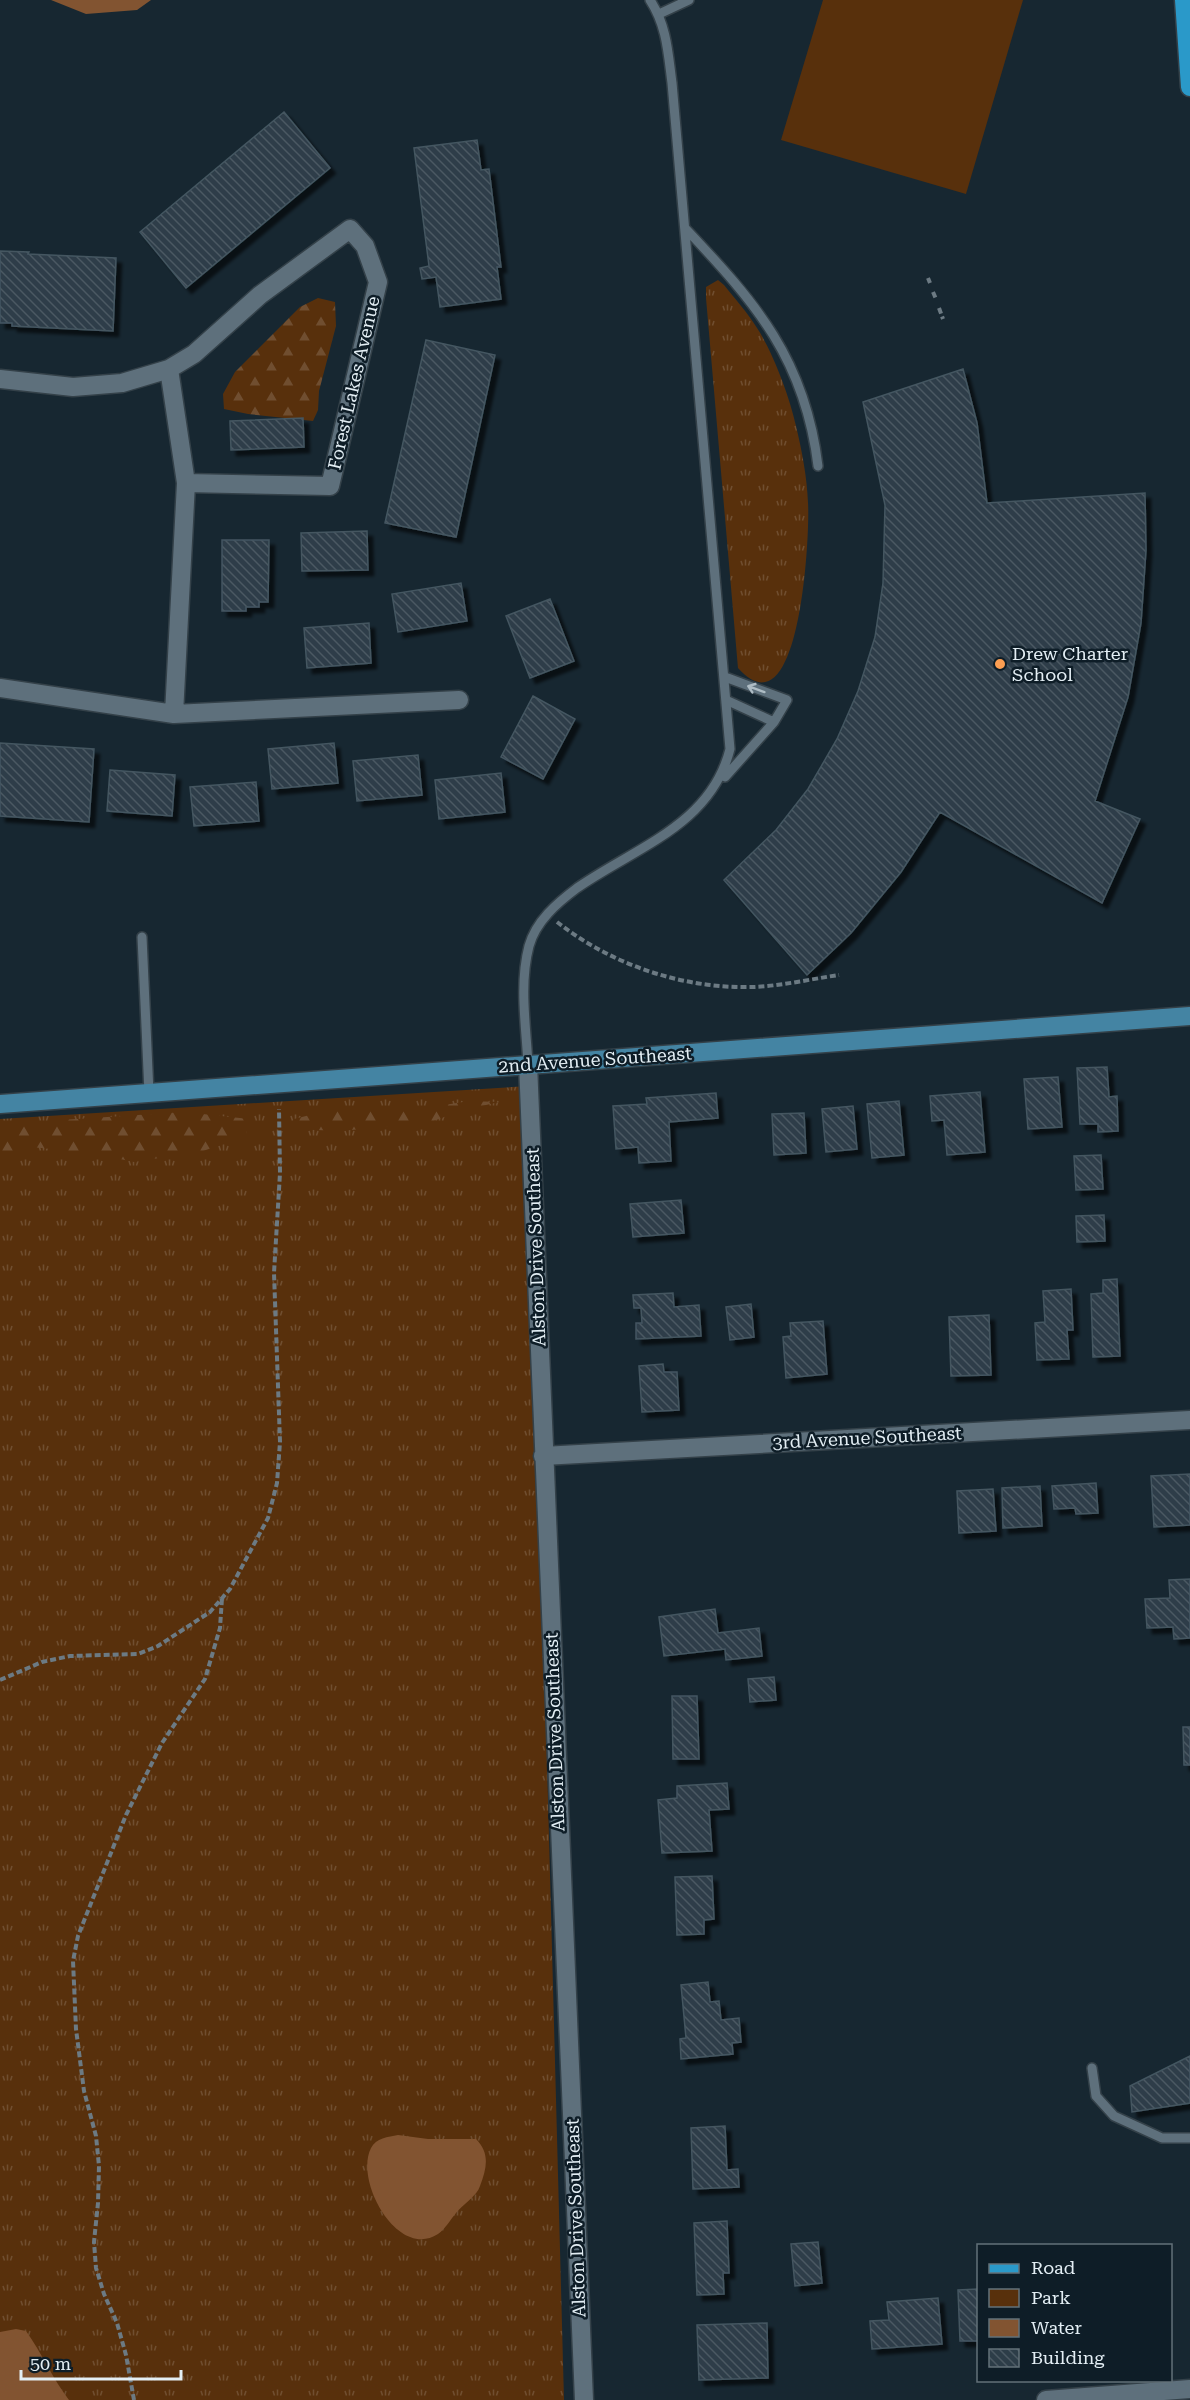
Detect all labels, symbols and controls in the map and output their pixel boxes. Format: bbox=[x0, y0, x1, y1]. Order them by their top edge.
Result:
street label: Forest Lakes Avenue bbox=[323, 294, 384, 472]
place label: Drew Charter School bbox=[1012, 643, 1128, 685]
marker: Drew Charter School bbox=[993, 657, 1007, 671]
one-way arrow bbox=[747, 682, 766, 693]
street label: 2nd Avenue Southeast bbox=[498, 1042, 693, 1077]
street label: Alston Drive Southeast bbox=[522, 1147, 549, 1347]
street label: 3rd Avenue Southeast bbox=[772, 1422, 962, 1453]
street label: Alston Drive Southeast bbox=[541, 1632, 568, 1832]
street label: Alston Drive Southeast bbox=[562, 2118, 589, 2318]
legend bbox=[977, 2244, 1172, 2382]
text: Road bbox=[1031, 2257, 1076, 2278]
text: Park bbox=[1031, 2287, 1071, 2308]
text: Water bbox=[1031, 2317, 1082, 2338]
scale bar bbox=[21, 2343, 182, 2381]
text: Building bbox=[1031, 2347, 1105, 2368]
text: 50 m bbox=[30, 2353, 71, 2374]

